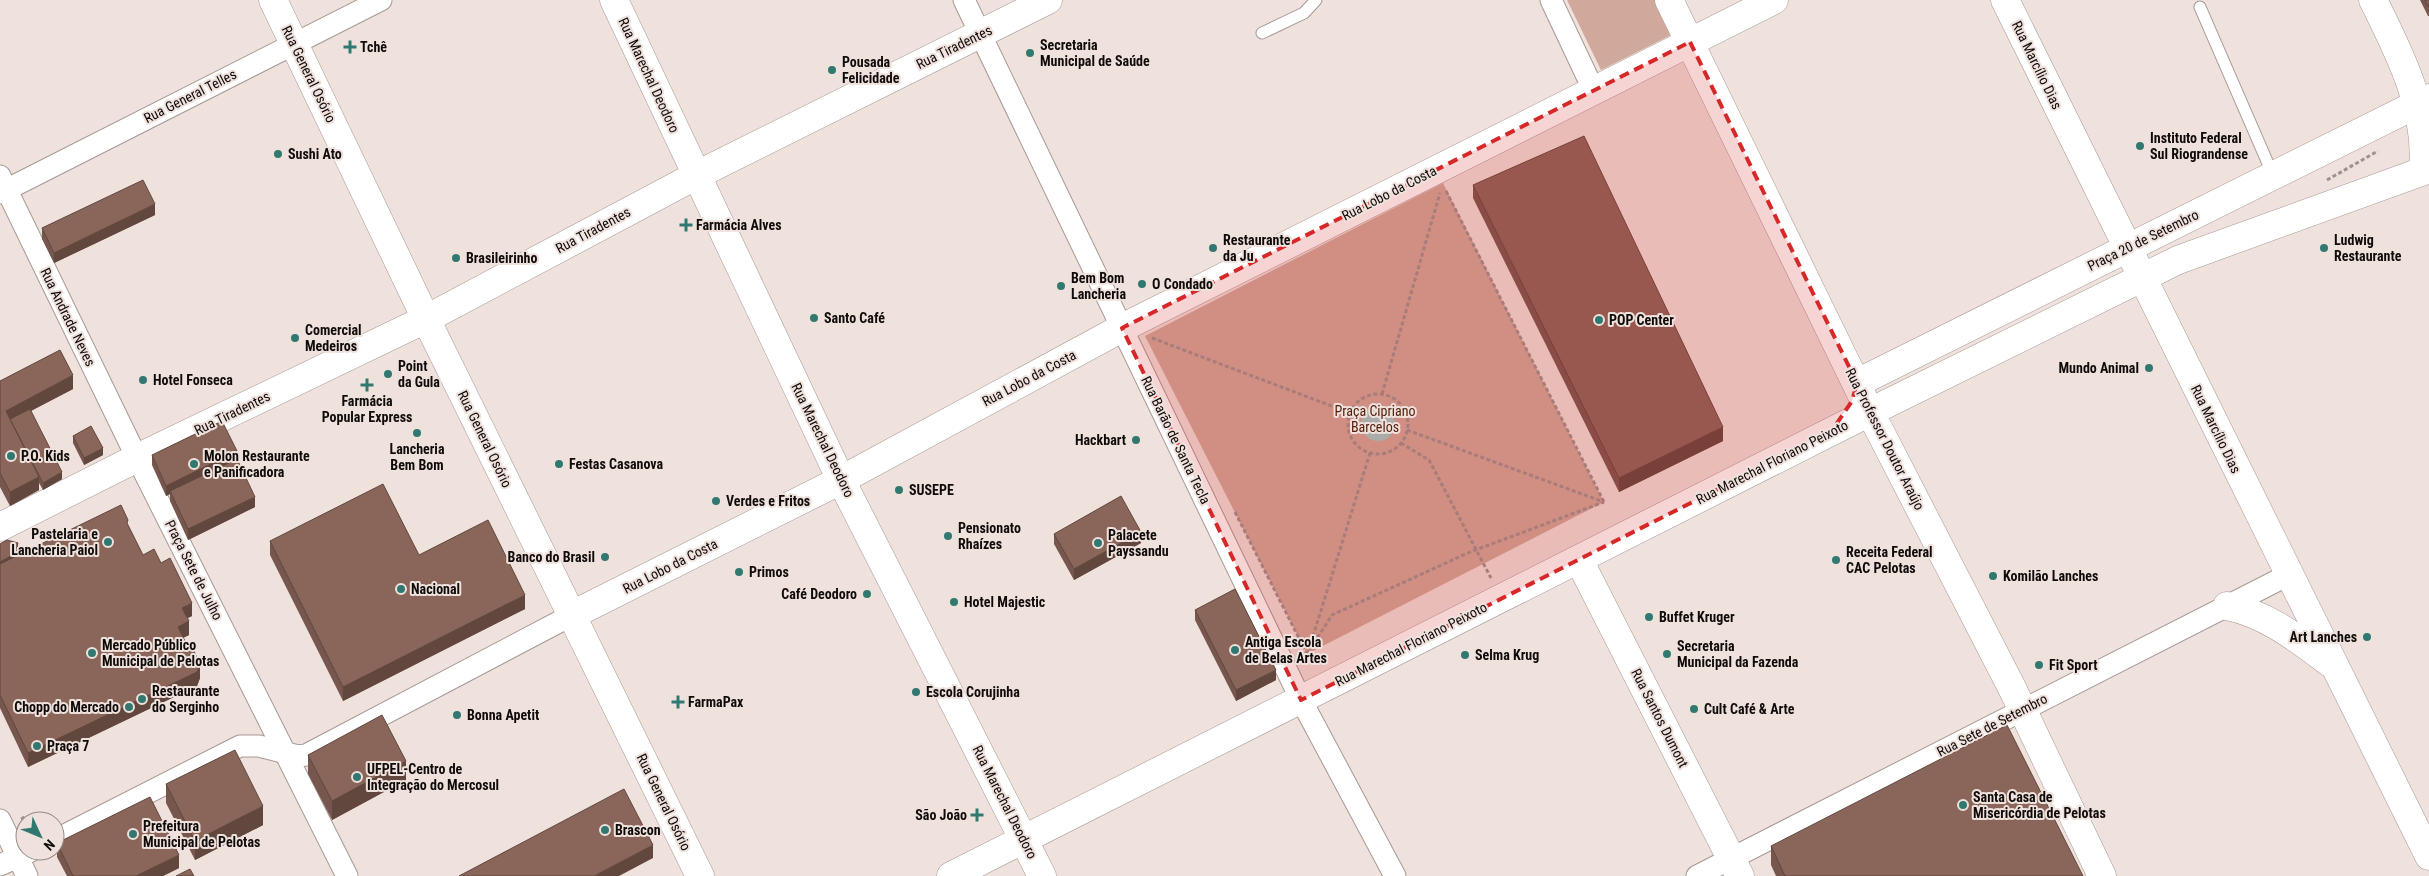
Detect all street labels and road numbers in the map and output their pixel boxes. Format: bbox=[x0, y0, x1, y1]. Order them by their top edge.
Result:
street label: Rua Marechal Deodoro bbox=[615, 15, 683, 135]
street label: Rua Marcílio Dias bbox=[2009, 18, 2065, 112]
street label: Rua Tiradentes bbox=[913, 22, 995, 72]
street label: Rua General Osório bbox=[279, 23, 339, 125]
street label: Rua General Telles bbox=[141, 66, 239, 126]
street label: Rua Lobo da Costa bbox=[1339, 162, 1439, 224]
street label: Rua Tiradentes bbox=[553, 204, 633, 256]
street label: Praça 20 de Setembro bbox=[2085, 206, 2201, 274]
street label: Rua Andrade Neves bbox=[37, 265, 99, 369]
street label: Rua Lobo da Costa bbox=[979, 347, 1079, 409]
street label: Rua Professor Doutor Araújo bbox=[1842, 365, 1928, 513]
street label: Rua Barão de Santa Tecla bbox=[1138, 373, 1214, 507]
street label: Rua Marechal Deodoro bbox=[788, 380, 858, 500]
street label: Rua Marcílio Dias bbox=[2188, 382, 2244, 476]
street label: Rua Tiradentes bbox=[191, 388, 273, 438]
street label: Rua General Osório bbox=[455, 388, 515, 490]
street label: Rua Marechal Floriano Peixoto bbox=[1693, 417, 1851, 507]
street label: Praça Sete de Julho bbox=[162, 517, 226, 623]
street label: Rua Lobo da Costa bbox=[620, 535, 720, 597]
street label: Rua Marechal Floriano Peixoto bbox=[1332, 599, 1490, 689]
street label: Rua Santos Dumont bbox=[1628, 666, 1692, 770]
street label: Rua Sete de Setembro bbox=[1934, 690, 2050, 760]
street label: Rua Marechal Deodoro bbox=[969, 743, 1041, 861]
street label: Rua General Osório bbox=[634, 751, 694, 853]

